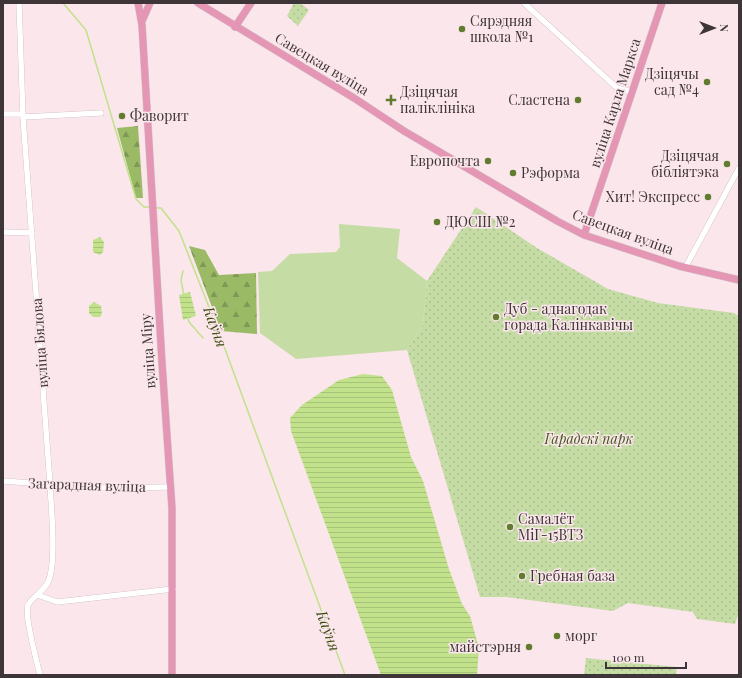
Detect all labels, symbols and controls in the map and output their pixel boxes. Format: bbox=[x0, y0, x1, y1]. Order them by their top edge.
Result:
north arrow bbox=[694, 8, 734, 48]
place label: Сярэдняя школа №1 bbox=[470, 11, 533, 46]
marker: Сярэдняя школа №1 bbox=[457, 24, 467, 34]
text: N bbox=[717, 24, 732, 32]
street label: Савецкая вуліца bbox=[272, 28, 373, 99]
street label: вуліца Карла Маркса bbox=[585, 36, 644, 170]
place label: Дзіцячы сад №4 bbox=[645, 64, 699, 99]
marker: Дзіцячы сад №4 bbox=[702, 77, 712, 87]
place label: Дзіцячая паліклініка bbox=[400, 82, 475, 117]
place label: Сластена bbox=[508, 90, 570, 109]
marker: Дзіцячая паліклініка bbox=[385, 94, 397, 106]
marker: Сластена bbox=[573, 95, 583, 105]
place label: Фаворит bbox=[130, 106, 189, 125]
marker: Фаворит bbox=[117, 111, 127, 121]
place label: Дзіцячая бібліятэка bbox=[651, 146, 719, 181]
place label: Европочта bbox=[410, 151, 480, 170]
marker: Европочта bbox=[483, 156, 493, 166]
marker: Дзіцячая бібліятэка bbox=[722, 159, 732, 169]
place label: Рэформа bbox=[521, 163, 580, 182]
marker: Рэформа bbox=[508, 168, 518, 178]
place label: Хит! Экспресс bbox=[606, 187, 700, 206]
marker: Хит! Экспресс bbox=[703, 192, 713, 202]
street label: Савецкая вуліца bbox=[570, 204, 677, 259]
place label: ДЮСШ №2 bbox=[445, 212, 516, 231]
marker: ДЮСШ №2 bbox=[432, 217, 442, 227]
street label: вуліца Бялова bbox=[27, 297, 52, 389]
place label: Дуб - аднагодак горада Калінкавічы bbox=[504, 299, 634, 334]
water label: Каўня bbox=[199, 303, 233, 350]
marker: Дуб - аднагодак горада Калінкавічы bbox=[491, 312, 501, 322]
street label: вуліца Міру bbox=[135, 313, 160, 389]
park label: Гарадскі парк bbox=[544, 429, 634, 448]
street label: Загарадная вуліца bbox=[28, 473, 146, 496]
place label: Самалёт МіГ-15ВТЗ bbox=[518, 509, 584, 544]
marker: Самалёт МіГ-15ВТЗ bbox=[505, 522, 515, 532]
place label: Гребная база bbox=[530, 566, 615, 585]
marker: Гребная база bbox=[517, 571, 527, 581]
water label: Каўня bbox=[312, 607, 346, 654]
place label: морг bbox=[565, 626, 598, 645]
marker: морг bbox=[552, 631, 562, 641]
place label: майстэрня bbox=[450, 637, 521, 656]
marker: майстэрня bbox=[524, 642, 534, 652]
scale bar bbox=[606, 644, 686, 670]
text: 100 m bbox=[612, 649, 645, 665]

